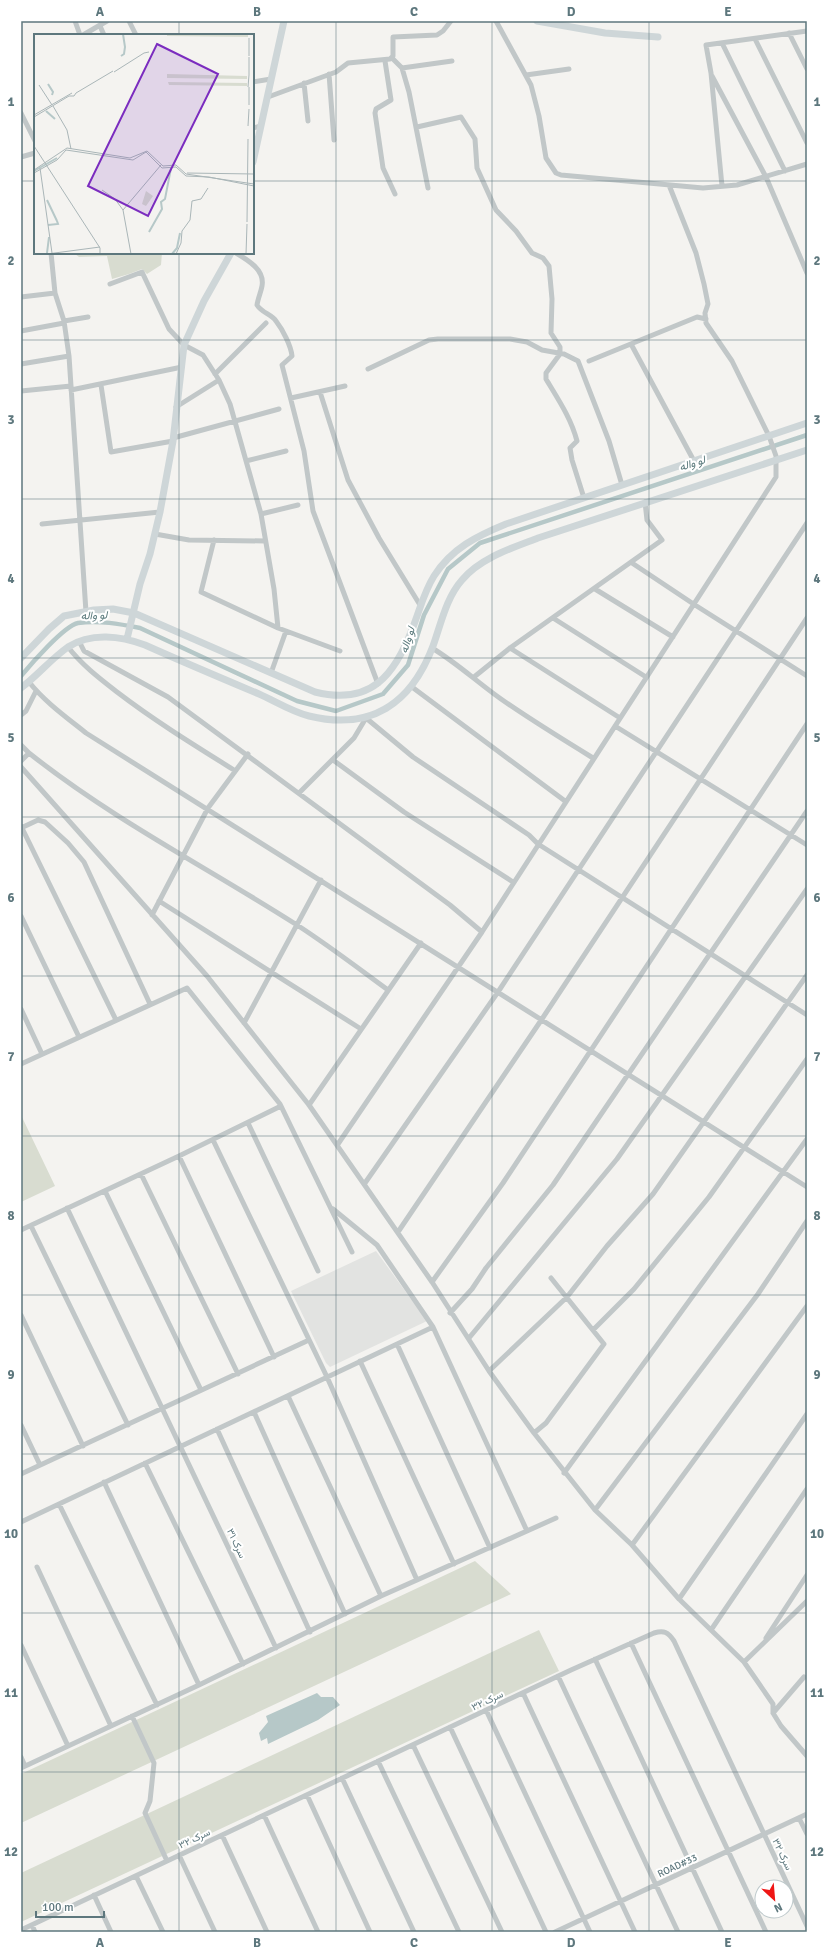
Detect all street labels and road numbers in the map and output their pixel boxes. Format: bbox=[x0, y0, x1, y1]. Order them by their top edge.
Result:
street label: سرک ۳۱ bbox=[224, 1527, 248, 1560]
street label: سرک ۳۲ bbox=[470, 1688, 505, 1713]
street label: سرک ۳۲ bbox=[177, 1826, 212, 1851]
street label: سرک ۳۲ bbox=[770, 1837, 795, 1872]
street label: ROAD#33 bbox=[656, 1852, 699, 1880]

